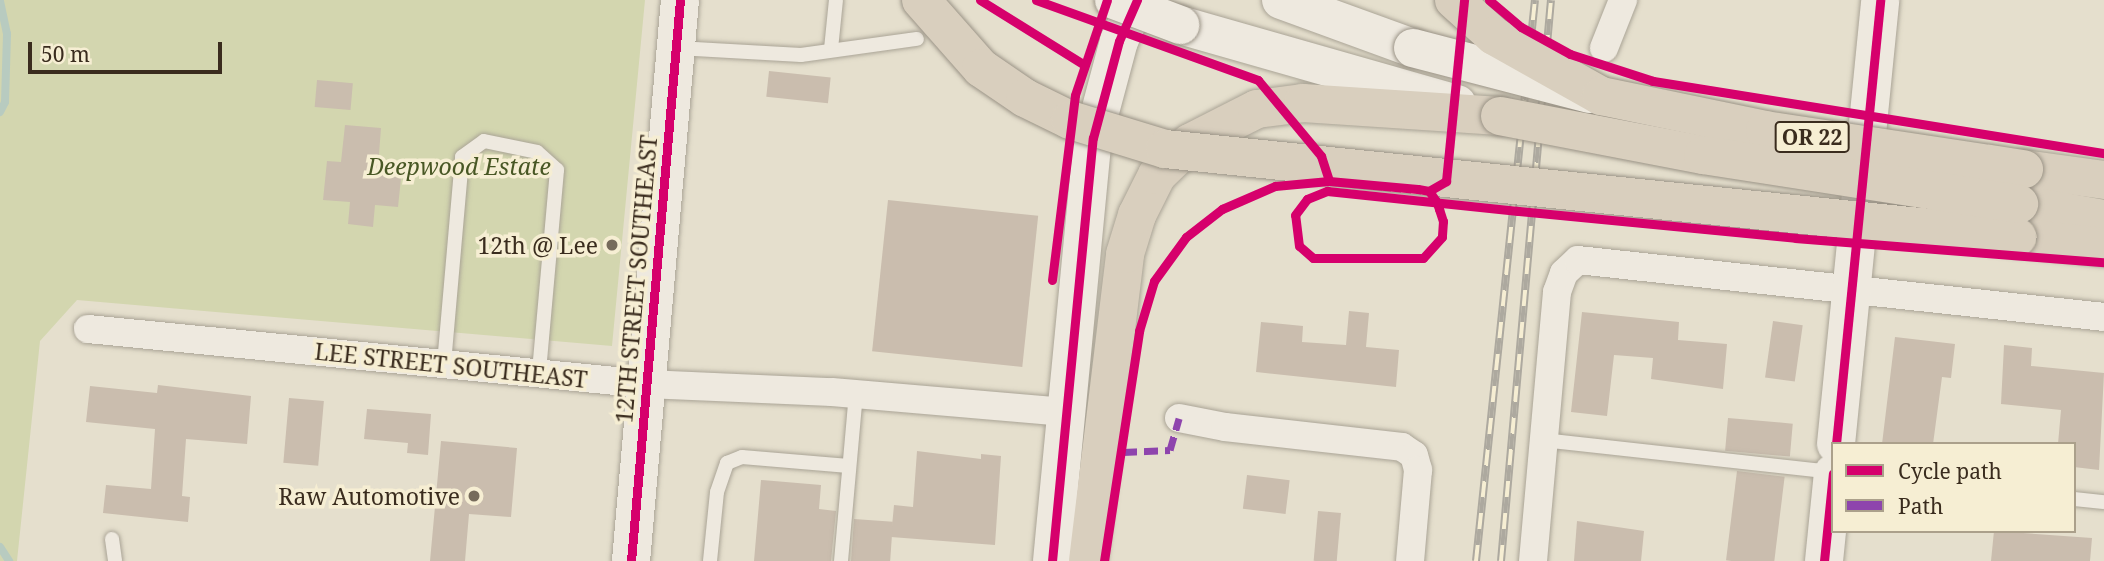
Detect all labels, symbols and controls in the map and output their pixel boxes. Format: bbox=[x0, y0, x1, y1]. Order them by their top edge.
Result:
scale bar bbox=[32, 28, 226, 72]
text: 50 m bbox=[41, 40, 90, 68]
road number: OR 22 bbox=[1773, 120, 1850, 154]
street label: 12TH STREET SOUTHEAST bbox=[610, 134, 662, 424]
park label: Deepwood Estate bbox=[367, 152, 551, 180]
place label: 12th @ Lee bbox=[478, 231, 598, 259]
marker: 12th @ Lee bbox=[604, 237, 620, 253]
street label: LEE STREET SOUTHEAST bbox=[313, 337, 589, 393]
legend bbox=[1831, 442, 2076, 533]
text: Cycle path bbox=[1898, 457, 2002, 485]
place label: Raw Automotive bbox=[278, 482, 460, 510]
marker: Raw Automotive bbox=[466, 488, 482, 504]
text: Path bbox=[1898, 492, 1943, 520]

